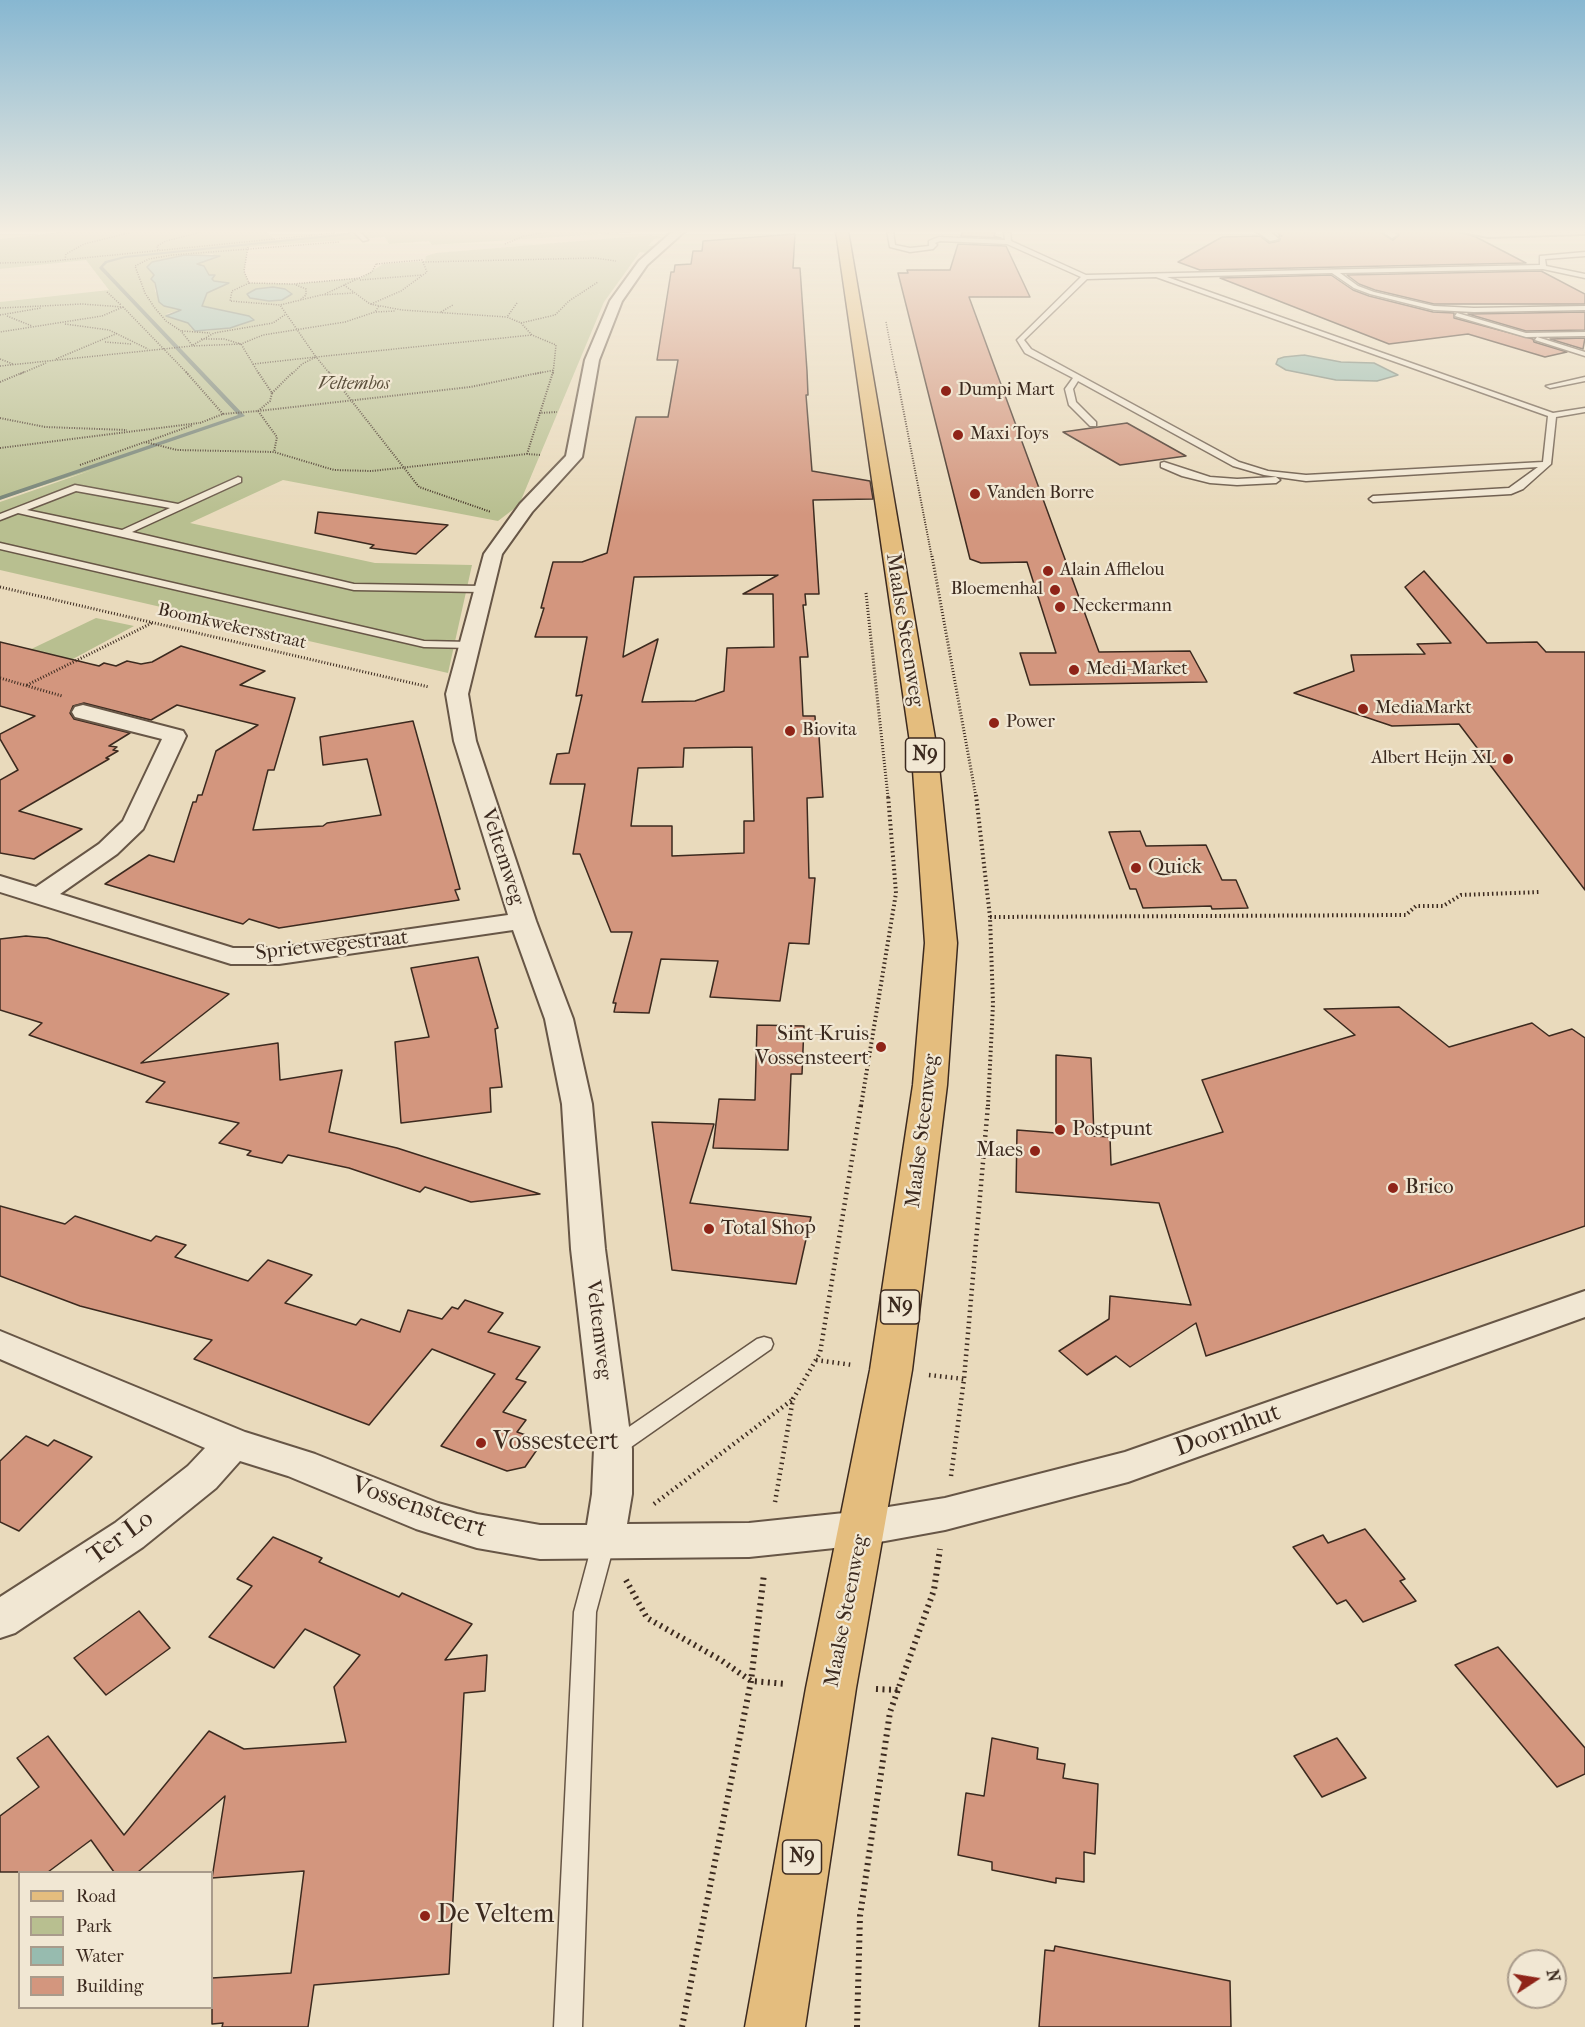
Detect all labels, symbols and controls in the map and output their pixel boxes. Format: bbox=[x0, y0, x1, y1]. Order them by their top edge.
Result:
park label: Veltembos bbox=[318, 374, 390, 396]
place label: Dumpi Mart bbox=[958, 380, 1055, 402]
marker: Dumpi Mart bbox=[939, 384, 953, 398]
place label: Maxi Toys bbox=[970, 424, 1049, 446]
marker: Maxi Toys bbox=[951, 428, 965, 442]
place label: Vanden Borre bbox=[987, 483, 1094, 505]
marker: Vanden Borre bbox=[968, 487, 982, 501]
street label: Maalse Steenweg bbox=[879, 552, 929, 708]
place label: Alain Afflelou bbox=[1060, 560, 1164, 582]
marker: Alain Afflelou bbox=[1041, 564, 1055, 578]
place label: Bloemenhal bbox=[951, 579, 1043, 601]
marker: Bloemenhal bbox=[1048, 583, 1062, 597]
place label: Neckermann bbox=[1072, 596, 1172, 618]
street label: Boomkwekersstraat bbox=[156, 599, 308, 655]
marker: Neckermann bbox=[1053, 600, 1067, 614]
place label: Medi-Market bbox=[1086, 659, 1188, 681]
marker: Medi-Market bbox=[1067, 663, 1081, 677]
place label: MediaMarkt bbox=[1375, 698, 1472, 720]
marker: MediaMarkt bbox=[1356, 702, 1370, 716]
place label: Power bbox=[1006, 712, 1055, 734]
marker: Power bbox=[987, 716, 1001, 730]
place label: Biovita bbox=[802, 720, 857, 742]
marker: Biovita bbox=[783, 724, 797, 738]
road number: N9 bbox=[906, 738, 944, 772]
place label: Albert Heijn XL bbox=[1371, 748, 1496, 770]
marker: Albert Heijn XL bbox=[1501, 752, 1515, 766]
street label: Veltemweg bbox=[475, 805, 529, 909]
place label: Quick bbox=[1148, 855, 1202, 881]
marker: Quick bbox=[1129, 861, 1143, 875]
street label: Sprietwegestraat bbox=[254, 925, 410, 967]
place label: Sint-Kruis Vossensteert bbox=[755, 1022, 869, 1072]
marker: Sint-Kruis Vossensteert bbox=[874, 1040, 888, 1054]
street label: Maalse Steenweg bbox=[901, 1053, 945, 1209]
place label: Postpunt bbox=[1072, 1117, 1153, 1143]
marker: Postpunt bbox=[1053, 1123, 1067, 1137]
place label: Maes bbox=[976, 1138, 1023, 1164]
marker: Maes bbox=[1028, 1144, 1042, 1158]
place label: Brico bbox=[1405, 1175, 1454, 1201]
marker: Brico bbox=[1386, 1181, 1400, 1195]
place label: Total Shop bbox=[721, 1216, 816, 1242]
marker: Total Shop bbox=[702, 1222, 716, 1236]
street label: Veltemweg bbox=[579, 1279, 617, 1381]
road number: N9 bbox=[880, 1290, 920, 1324]
street label: Doornhut bbox=[1171, 1397, 1285, 1465]
place label: Vossesteert bbox=[493, 1427, 619, 1459]
marker: Vossesteert bbox=[474, 1436, 488, 1450]
street label: Vossensteert bbox=[347, 1470, 491, 1546]
street label: Ter Lo bbox=[82, 1504, 160, 1572]
street label: Maalse Steenweg bbox=[820, 1533, 874, 1689]
road number: N9 bbox=[782, 1840, 822, 1874]
legend bbox=[18, 1871, 213, 2009]
text: Road bbox=[76, 1886, 116, 1907]
place label: De Veltem bbox=[437, 1900, 554, 1932]
marker: De Veltem bbox=[418, 1909, 432, 1923]
text: Park bbox=[76, 1916, 112, 1937]
text: Water bbox=[76, 1946, 124, 1967]
north arrow bbox=[1507, 1949, 1567, 2009]
text: N bbox=[1543, 1968, 1564, 1983]
text: Building bbox=[76, 1976, 143, 1997]

